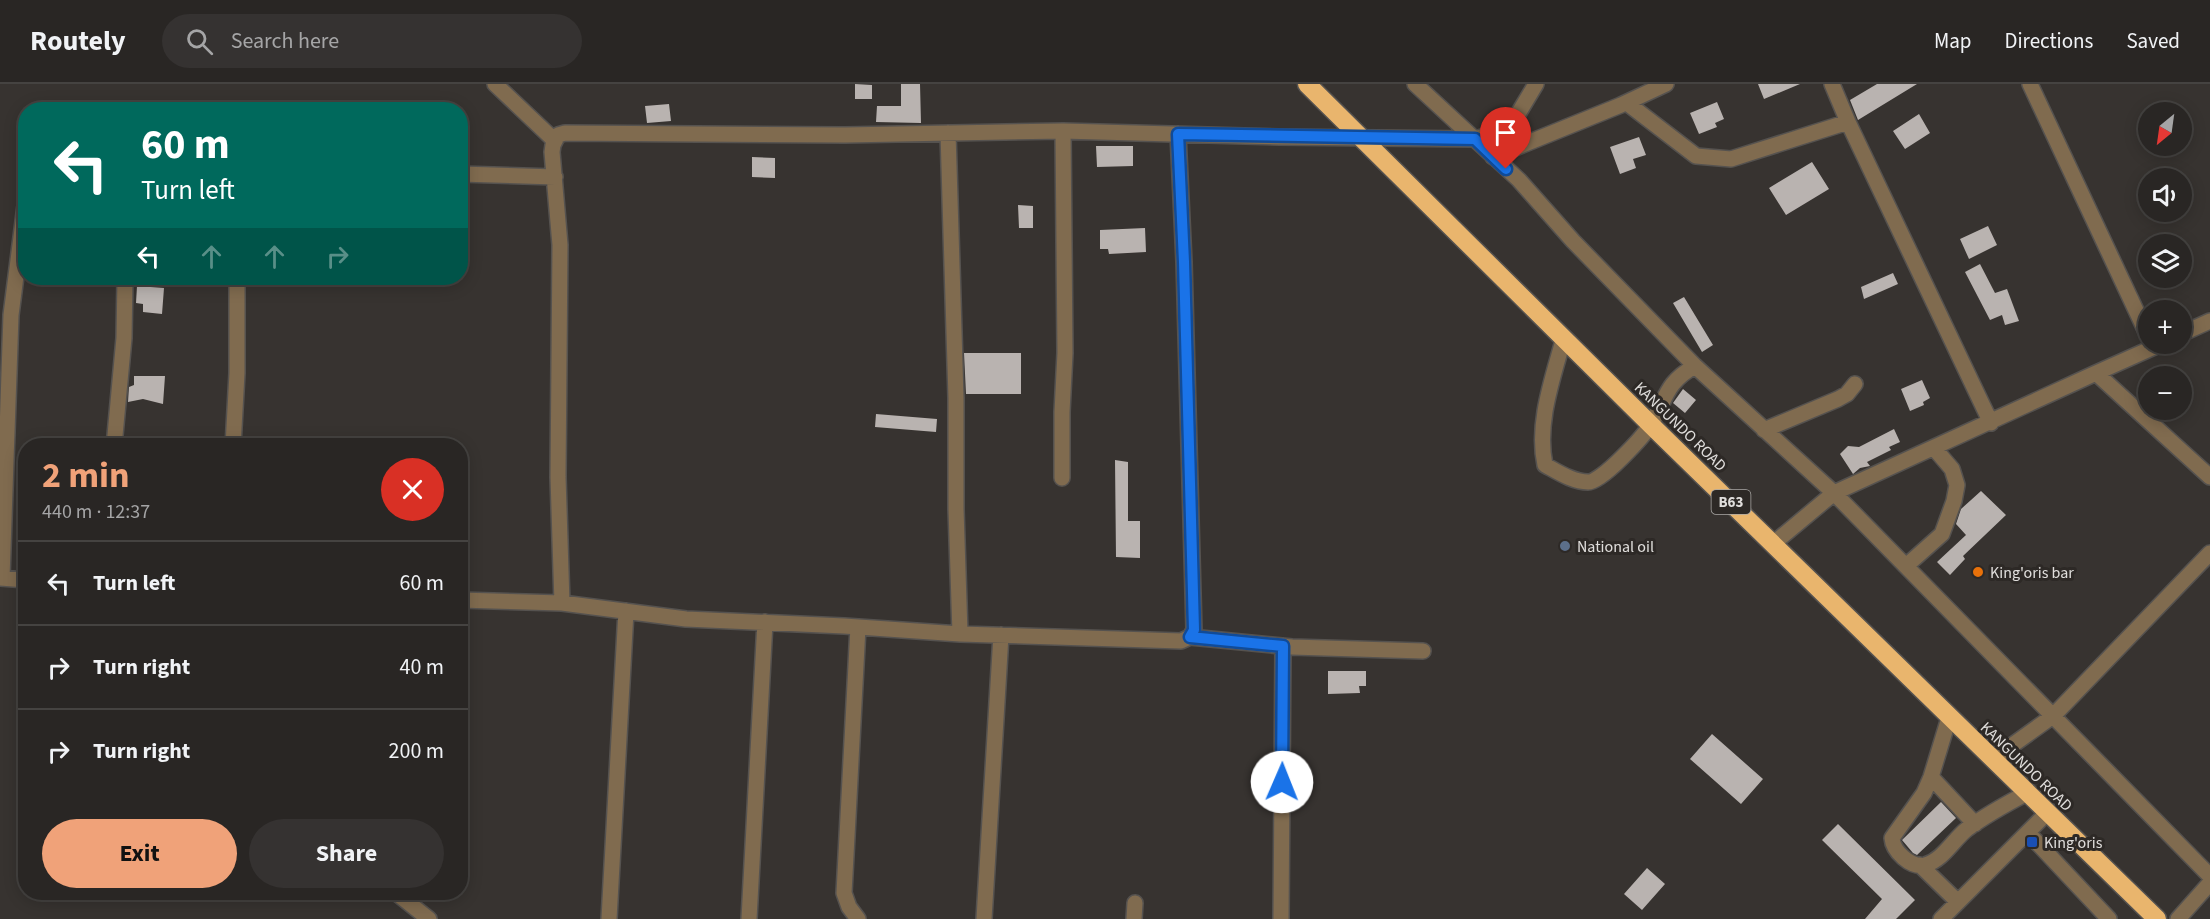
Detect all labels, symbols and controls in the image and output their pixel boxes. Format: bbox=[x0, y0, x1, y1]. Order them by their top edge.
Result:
search box bbox=[162, 14, 582, 68]
text: Routely bbox=[30, 21, 126, 61]
icon: search bbox=[183, 25, 216, 58]
text: Search here bbox=[231, 25, 339, 57]
text: Map bbox=[1934, 26, 1972, 56]
text: Directions bbox=[2005, 26, 2093, 56]
text: Saved bbox=[2126, 26, 2180, 56]
north arrow bbox=[2138, 102, 2192, 156]
map controls bbox=[2138, 102, 2192, 420]
pin bbox=[1480, 107, 1531, 169]
text: 60 m bbox=[141, 115, 230, 175]
icon: arrive bbox=[1489, 116, 1522, 149]
icon: left bbox=[42, 126, 120, 204]
button: sound bbox=[2138, 168, 2192, 222]
text: Turn left bbox=[141, 171, 235, 210]
button: layers bbox=[2138, 234, 2192, 288]
icon: left bbox=[132, 240, 165, 273]
icon: ahead bbox=[195, 240, 228, 273]
icon: ahead bbox=[258, 240, 291, 273]
icon: right bbox=[321, 240, 354, 273]
button: + bbox=[2138, 300, 2192, 354]
button: − bbox=[2138, 366, 2192, 420]
street label: KANGUNDO ROAD bbox=[1629, 377, 1731, 477]
text: 2 min bbox=[42, 450, 130, 501]
button: close bbox=[381, 458, 444, 521]
road number: B63 bbox=[1712, 490, 1750, 514]
text: 440 m · 12:37 bbox=[42, 498, 150, 526]
place label: National oil bbox=[1577, 536, 1654, 558]
marker: National oil bbox=[1558, 539, 1572, 553]
place label: King'oris bar bbox=[1990, 562, 2074, 584]
marker: King'oris bar bbox=[1971, 565, 1985, 579]
icon: left bbox=[42, 567, 75, 600]
text: Turn left bbox=[93, 567, 175, 599]
text: 60 m bbox=[399, 567, 444, 599]
icon: right bbox=[42, 651, 75, 684]
text: Turn right bbox=[93, 651, 190, 683]
text: 40 m bbox=[399, 651, 444, 683]
street label: KANGUNDO ROAD bbox=[1975, 717, 2077, 817]
icon: right bbox=[42, 735, 75, 768]
text: Turn right bbox=[93, 735, 190, 767]
text: 200 m bbox=[389, 735, 444, 767]
position arrow bbox=[1250, 750, 1314, 814]
button: Exit bbox=[42, 819, 237, 888]
button: Share bbox=[249, 819, 444, 888]
place label: King'oris bbox=[2044, 832, 2103, 854]
marker: King'oris bbox=[2025, 835, 2039, 849]

